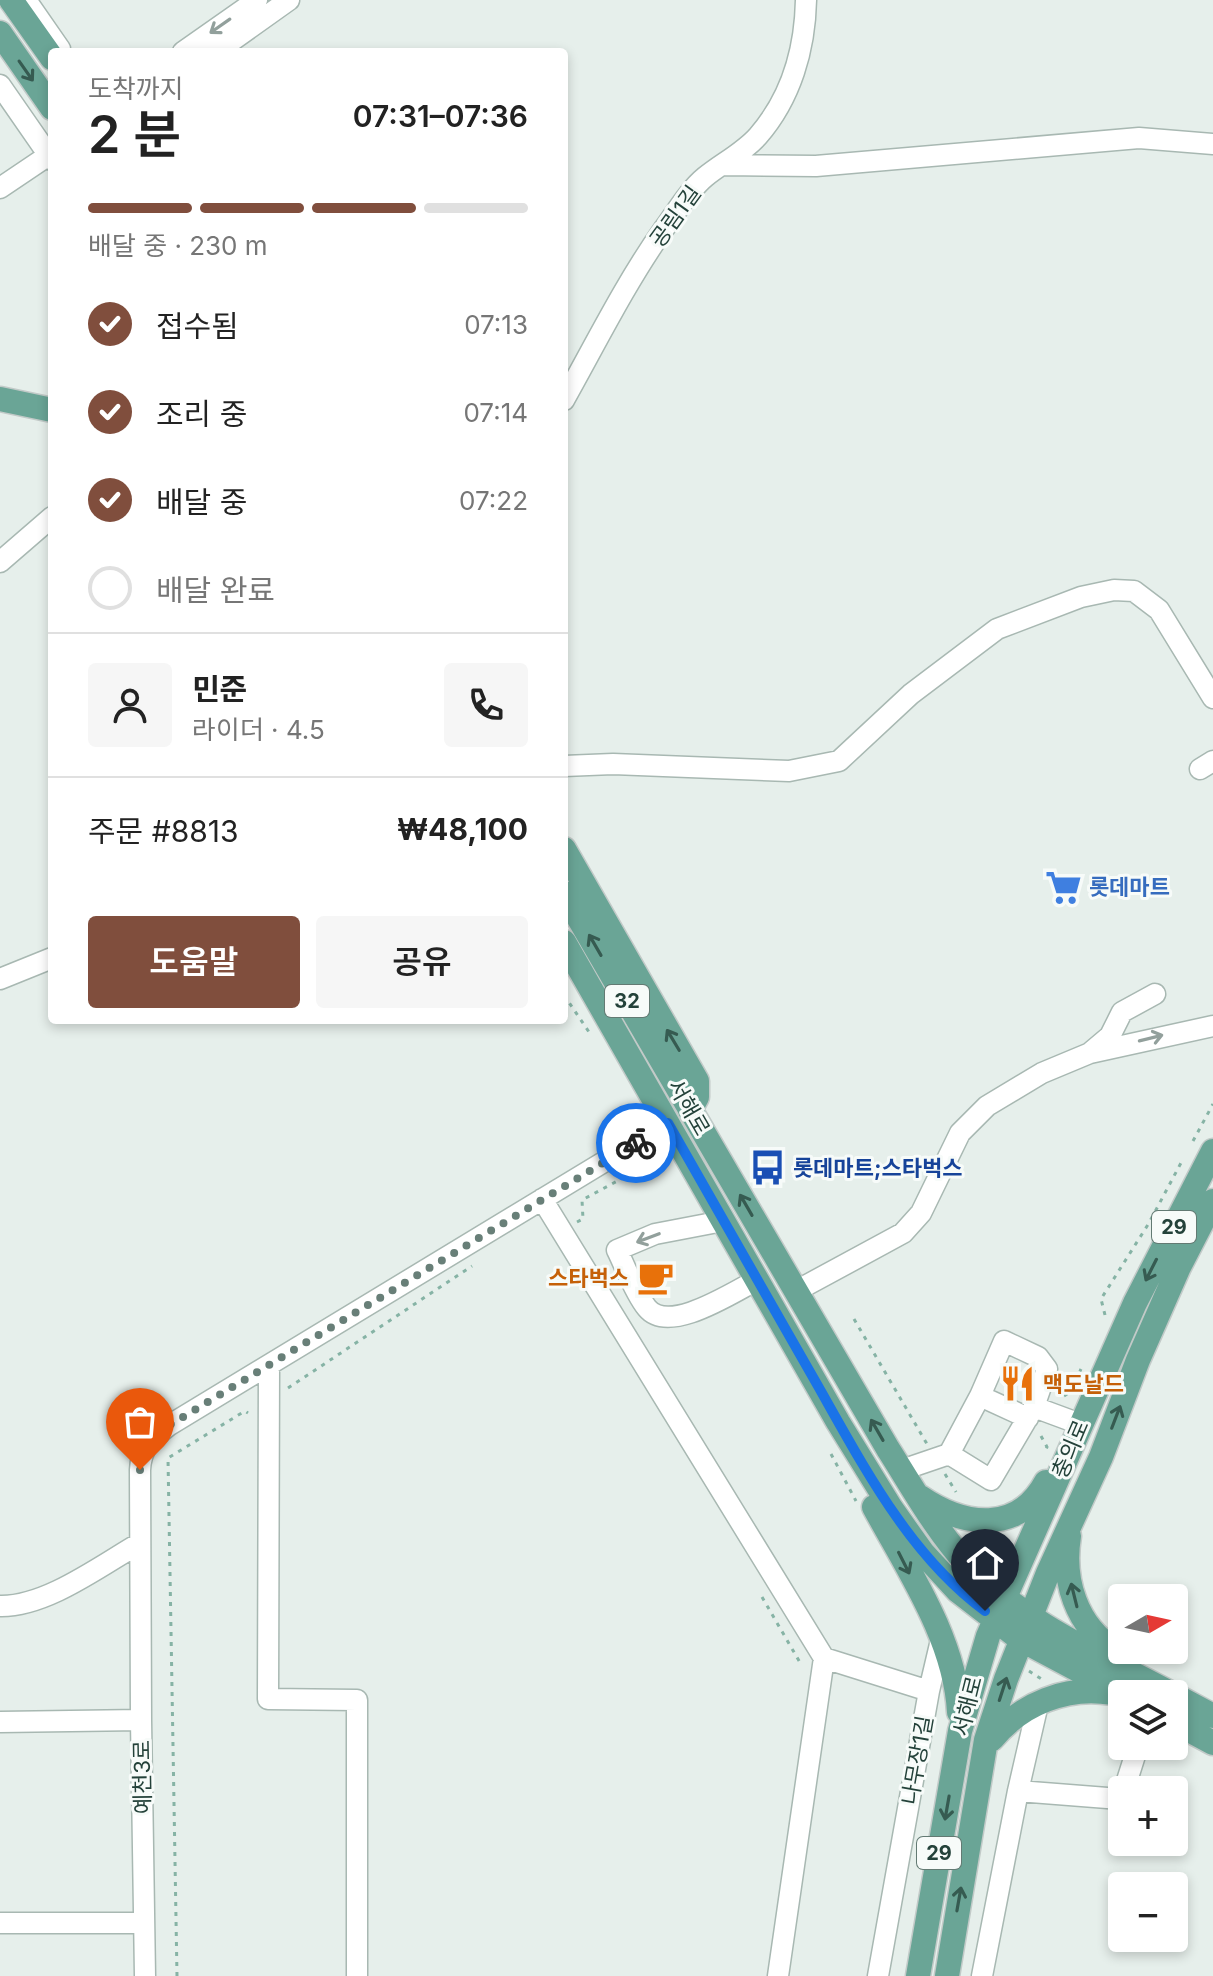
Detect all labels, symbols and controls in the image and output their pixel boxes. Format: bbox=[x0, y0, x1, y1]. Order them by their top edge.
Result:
one-way arrow bbox=[210, 18, 232, 34]
one-way arrow bbox=[18, 59, 34, 81]
text: 도착까지 bbox=[88, 73, 184, 104]
text: 07:31–07:36 bbox=[353, 98, 528, 134]
text: 2 분 bbox=[88, 103, 181, 166]
street label: 공림1길 bbox=[644, 180, 706, 252]
text: 배달 중 · 230 m bbox=[88, 230, 268, 261]
icon: check bbox=[88, 302, 132, 346]
text: 접수됨 bbox=[156, 308, 239, 344]
text: 07:13 bbox=[464, 309, 528, 340]
icon: check bbox=[88, 390, 132, 434]
text: 조리 중 bbox=[156, 396, 247, 432]
text: 07:14 bbox=[463, 397, 528, 428]
icon: check bbox=[88, 478, 132, 522]
text: 배달 중 bbox=[156, 484, 247, 520]
text: 07:22 bbox=[459, 485, 528, 516]
text: 배달 완료 bbox=[156, 572, 275, 608]
button: person bbox=[88, 663, 172, 747]
button: phone bbox=[444, 663, 528, 747]
text: 민준 bbox=[192, 671, 247, 707]
text: 라이더 · 4.5 bbox=[192, 714, 325, 745]
text: ₩48,100 bbox=[397, 811, 528, 847]
text: 주문 #8813 bbox=[88, 813, 239, 849]
supermarket icon: 롯데마트 bbox=[1044, 868, 1082, 906]
place label: 롯데마트 bbox=[1089, 874, 1170, 900]
button: 도움말 bbox=[88, 916, 300, 1008]
button: 공유 bbox=[316, 916, 528, 1008]
one-way arrow bbox=[587, 934, 602, 958]
road number: 32 bbox=[605, 985, 649, 1017]
one-way arrow bbox=[665, 1028, 680, 1052]
one-way arrow bbox=[1138, 1030, 1164, 1045]
street label: 서해로 bbox=[663, 1074, 715, 1140]
courier bbox=[596, 1103, 676, 1183]
icon: bike bbox=[614, 1121, 658, 1165]
bus stop icon: 롯데마트;스타벅스 bbox=[748, 1149, 786, 1187]
place label: 롯데마트;스타벅스 bbox=[793, 1155, 962, 1181]
one-way arrow bbox=[738, 1194, 754, 1217]
road number: 29 bbox=[1152, 1211, 1196, 1243]
one-way arrow bbox=[636, 1232, 661, 1246]
one-way arrow bbox=[1143, 1258, 1159, 1282]
cafe icon: 스타벅스 bbox=[636, 1259, 674, 1297]
place label: 스타벅스 bbox=[548, 1265, 629, 1291]
restaurant icon: 맥도날드 bbox=[998, 1365, 1036, 1403]
place label: 맥도날드 bbox=[1043, 1371, 1124, 1397]
pin bbox=[106, 1388, 174, 1470]
icon: bag bbox=[118, 1400, 162, 1444]
one-way arrow bbox=[1110, 1405, 1124, 1430]
street label: 충의로 bbox=[1046, 1416, 1094, 1482]
one-way arrow bbox=[869, 1419, 885, 1442]
pin bbox=[951, 1529, 1019, 1611]
icon: home bbox=[963, 1541, 1007, 1585]
one-way arrow bbox=[897, 1551, 912, 1575]
one-way arrow bbox=[1066, 1583, 1081, 1609]
north arrow bbox=[1108, 1584, 1188, 1664]
map controls bbox=[1108, 1584, 1188, 1952]
street label: 서해로 bbox=[947, 1673, 987, 1739]
one-way arrow bbox=[996, 1677, 1011, 1702]
button: layers bbox=[1108, 1680, 1188, 1760]
street label: 나무장1길 bbox=[896, 1713, 938, 1807]
street label: 예천3로 bbox=[128, 1740, 156, 1814]
button: + bbox=[1108, 1776, 1188, 1856]
one-way arrow bbox=[938, 1794, 953, 1820]
road number: 29 bbox=[917, 1837, 961, 1869]
button: − bbox=[1108, 1872, 1188, 1952]
one-way arrow bbox=[953, 1887, 968, 1912]

